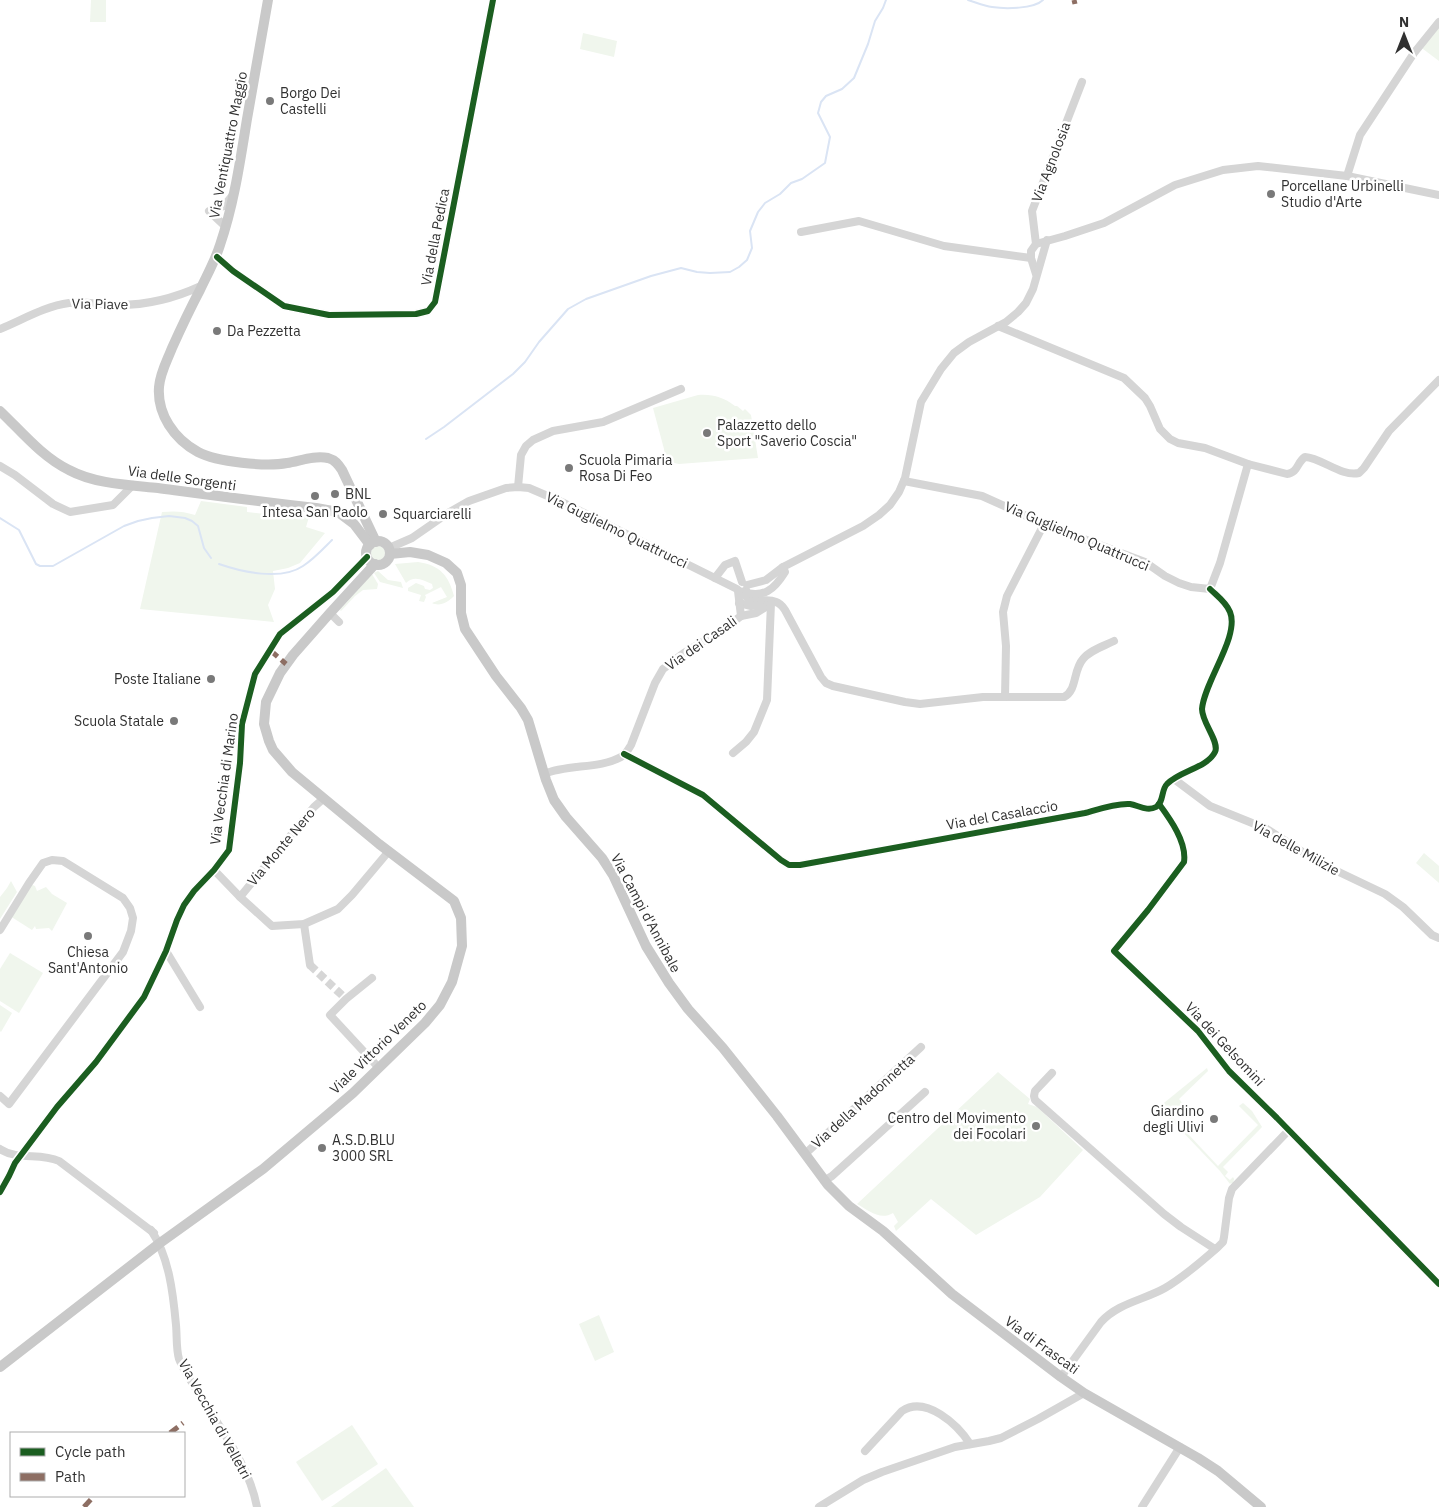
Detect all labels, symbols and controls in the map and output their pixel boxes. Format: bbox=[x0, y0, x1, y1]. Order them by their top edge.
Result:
north arrow bbox=[1379, 10, 1429, 60]
text: N bbox=[1399, 13, 1409, 31]
street label: Via Ventiquattro Maggio bbox=[205, 70, 251, 220]
place label: Borgo Dei Castelli bbox=[280, 84, 341, 118]
marker: Borgo Dei Castelli bbox=[264, 95, 276, 107]
street label: Via Agnolosia bbox=[1027, 119, 1075, 205]
place label: Porcellane Urbinelli Studio d'Arte bbox=[1281, 177, 1404, 211]
street label: Via della Pedica bbox=[417, 186, 453, 287]
marker: Porcellane Urbinelli Studio d'Arte bbox=[1265, 188, 1277, 200]
street label: Via Piave bbox=[72, 295, 129, 313]
place label: Da Pezzetta bbox=[227, 322, 301, 340]
marker: Da Pezzetta bbox=[211, 325, 223, 337]
place label: Palazzetto dello Sport "Saverio Coscia" bbox=[717, 416, 857, 450]
marker: Palazzetto dello Sport "Saverio Coscia" bbox=[701, 427, 713, 439]
place label: Scuola Pimaria Rosa Di Feo bbox=[579, 451, 673, 485]
street label: Via delle Sorgenti bbox=[127, 461, 237, 495]
marker: Scuola Pimaria Rosa Di Feo bbox=[563, 462, 575, 474]
place label: BNL bbox=[345, 485, 371, 503]
marker: BNL bbox=[329, 488, 341, 500]
street label: Via Guglielmo Quattrucci bbox=[543, 488, 691, 572]
marker: Intesa San Paolo bbox=[309, 490, 321, 502]
street label: Via Guglielmo Quattrucci bbox=[1002, 497, 1152, 575]
place label: Intesa San Paolo bbox=[262, 503, 368, 521]
place label: Squarciarelli bbox=[393, 505, 472, 523]
marker: Squarciarelli bbox=[377, 508, 389, 520]
street label: Via dei Casali bbox=[662, 612, 740, 674]
place label: Poste Italiane bbox=[114, 670, 201, 688]
marker: Poste Italiane bbox=[205, 673, 217, 685]
place label: Scuola Statale bbox=[74, 712, 164, 730]
street label: Via Vecchia di Marino bbox=[206, 712, 242, 846]
marker: Scuola Statale bbox=[168, 715, 180, 727]
street label: Via del Casalaccio bbox=[945, 796, 1059, 834]
street label: Via Monte Nero bbox=[243, 804, 319, 890]
street label: Via delle Milizie bbox=[1249, 817, 1343, 880]
street label: Via Campi d'Annibale bbox=[607, 850, 685, 976]
marker: Chiesa Sant'Antonio bbox=[82, 930, 94, 942]
place label: Chiesa Sant'Antonio bbox=[48, 943, 128, 977]
street label: Viale Vittorio Veneto bbox=[326, 996, 430, 1098]
street label: Via dei Gelsomini bbox=[1181, 998, 1269, 1090]
street label: Via della Madonnetta bbox=[808, 1050, 919, 1152]
place label: Giardino degli Ulivi bbox=[1143, 1102, 1204, 1136]
place label: Centro del Movimento dei Focolari bbox=[888, 1109, 1026, 1143]
marker: Giardino degli Ulivi bbox=[1208, 1113, 1220, 1125]
marker: Centro del Movimento dei Focolari bbox=[1030, 1120, 1042, 1132]
place label: A.S.D.BLU 3000 SRL bbox=[332, 1131, 395, 1165]
marker: A.S.D.BLU 3000 SRL bbox=[316, 1142, 328, 1154]
street label: Via di Frascati bbox=[1001, 1312, 1083, 1378]
street label: Via Vecchia di Velletri bbox=[175, 1356, 255, 1482]
legend bbox=[10, 1432, 185, 1497]
text: Cycle path bbox=[55, 1442, 126, 1461]
text: Path bbox=[55, 1467, 86, 1486]

